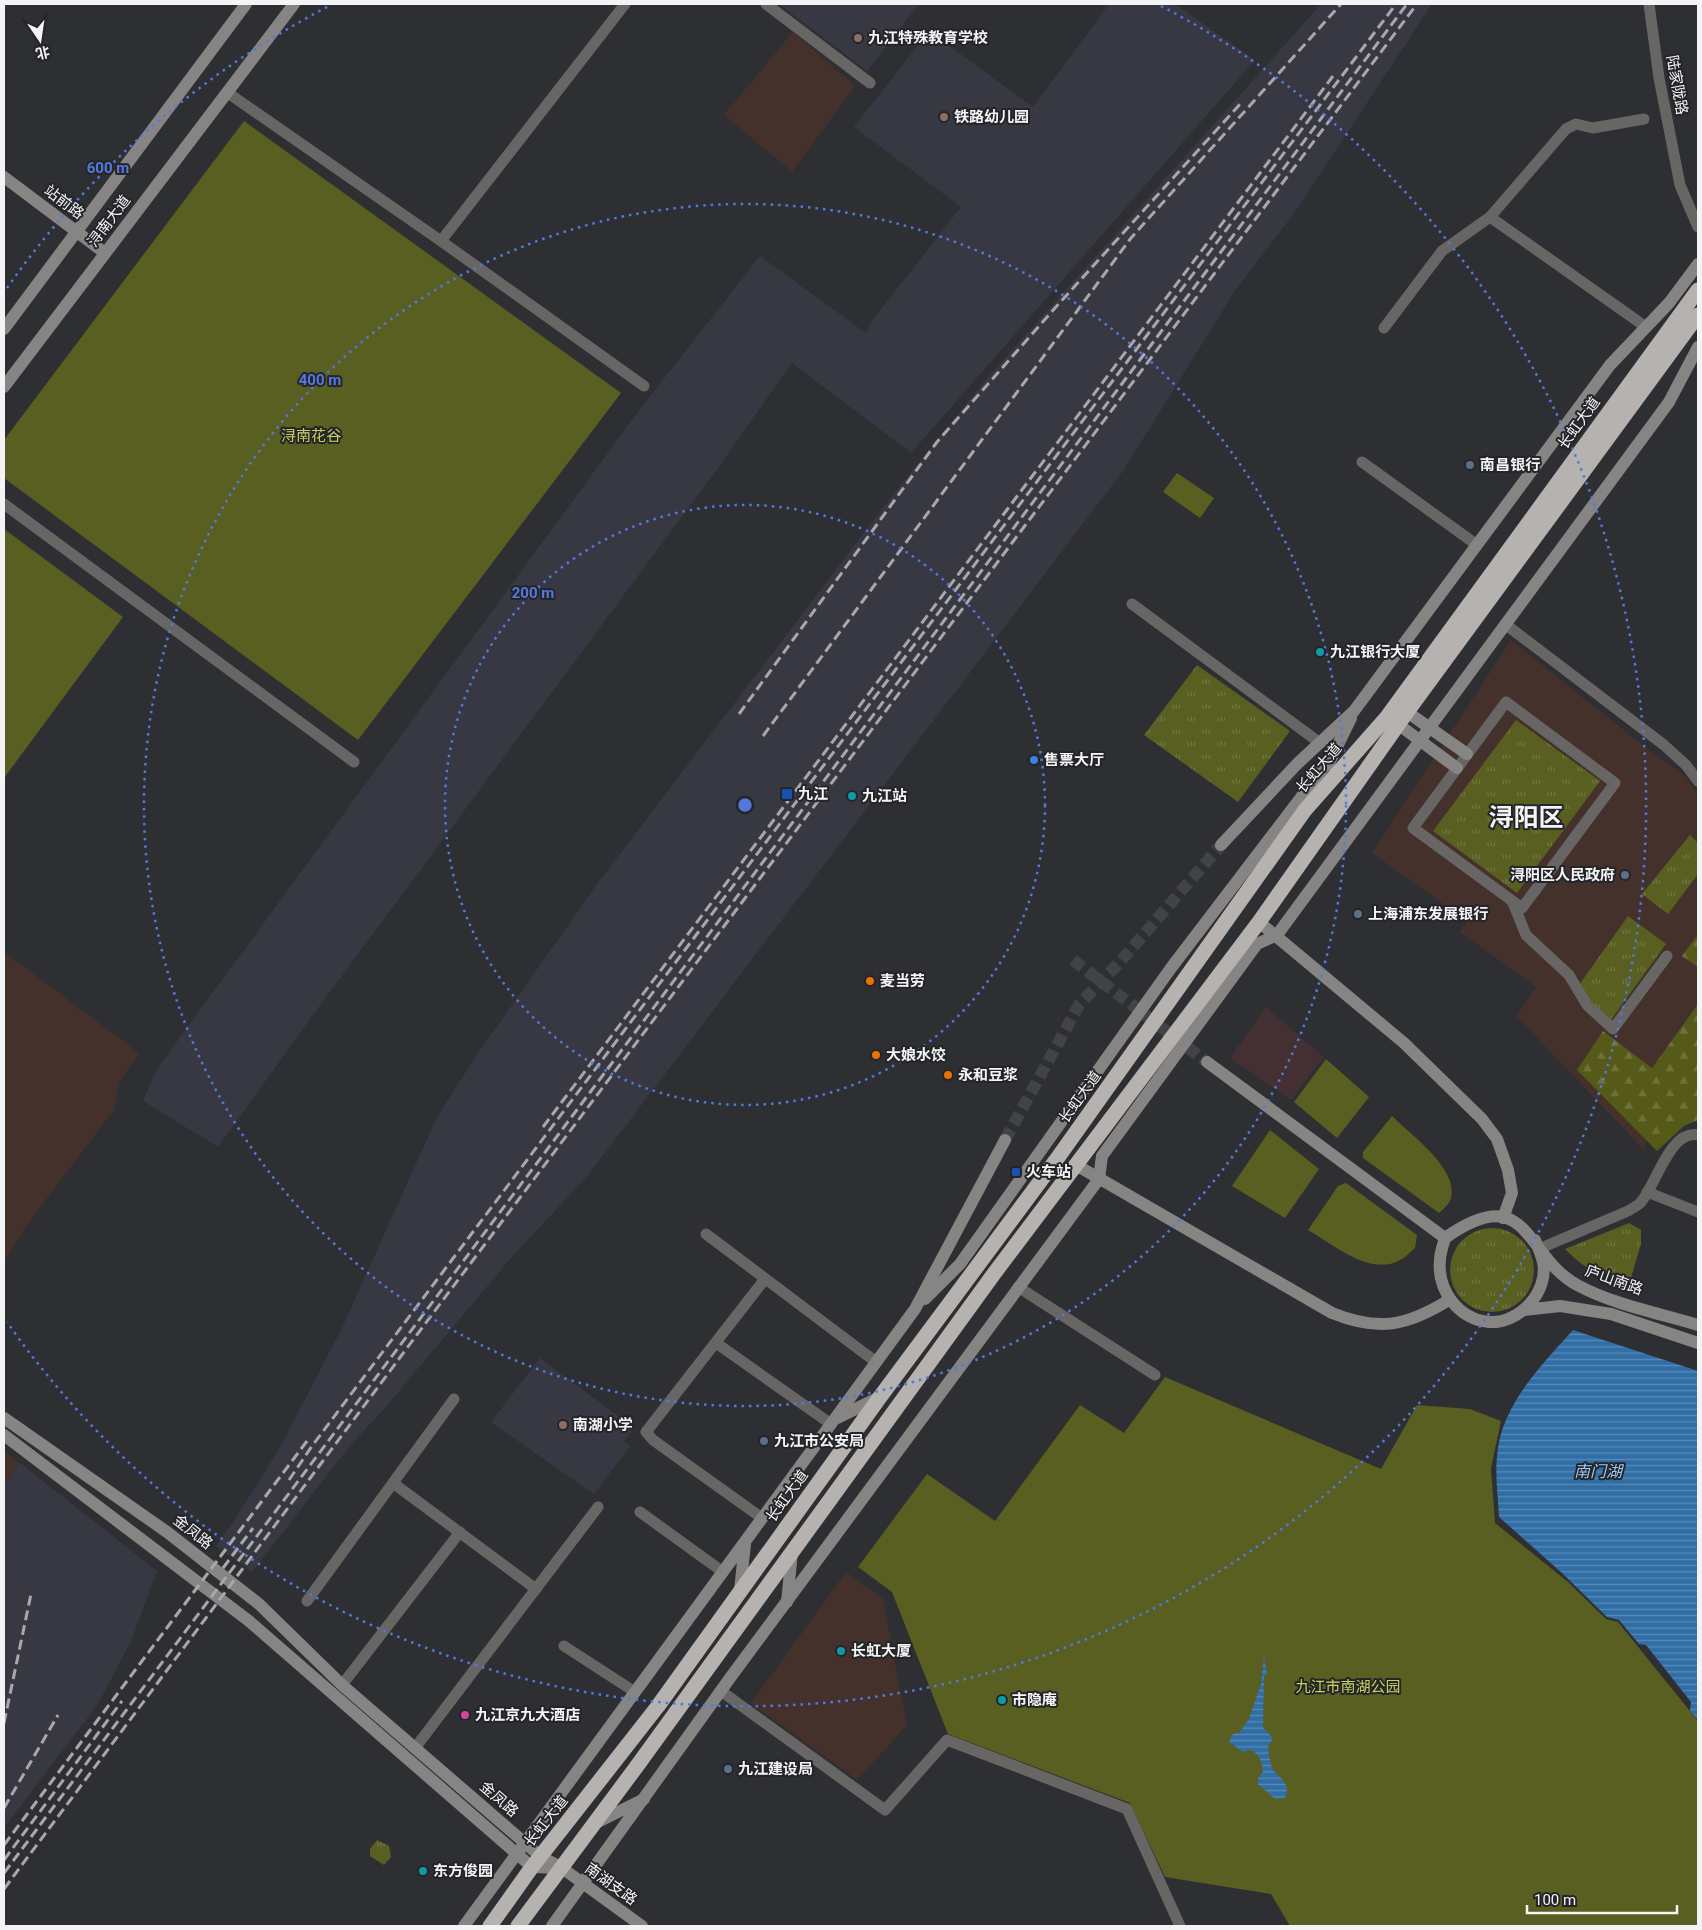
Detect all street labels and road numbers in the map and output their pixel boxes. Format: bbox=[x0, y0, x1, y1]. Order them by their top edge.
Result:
street label: 陆家陇路 bbox=[1663, 54, 1691, 116]
street label: 站前路 bbox=[41, 181, 87, 223]
street label: 浔南大道 bbox=[84, 192, 134, 250]
street label: 长虹大道 bbox=[1554, 393, 1604, 453]
street label: 长虹大道 bbox=[1293, 739, 1345, 797]
street label: 长虹大道 bbox=[1055, 1067, 1105, 1127]
street label: 庐山南路 bbox=[1583, 1261, 1645, 1299]
street label: 长虹大道 bbox=[762, 1466, 812, 1526]
street label: 金凤路 bbox=[170, 1511, 216, 1553]
street label: 金凤路 bbox=[476, 1777, 522, 1821]
street label: 长虹大道 bbox=[520, 1792, 572, 1850]
street label: 南湖支路 bbox=[581, 1859, 641, 1909]

